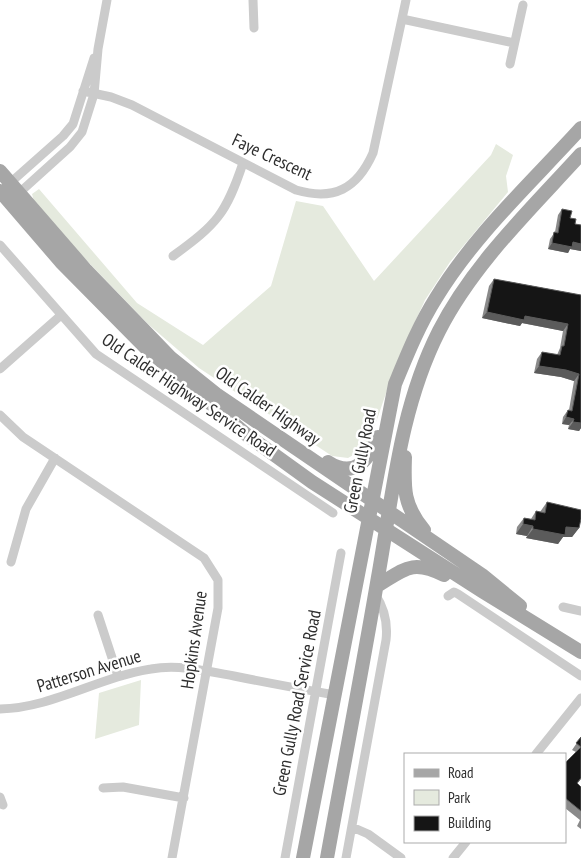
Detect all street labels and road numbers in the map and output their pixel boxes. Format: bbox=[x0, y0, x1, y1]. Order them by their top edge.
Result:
street label: Faye Crescent bbox=[229, 128, 316, 185]
street label: Old Calder Highway Service Road bbox=[98, 329, 280, 461]
street label: Old Calder Highway bbox=[211, 362, 325, 450]
street label: Green Gully Road bbox=[338, 407, 381, 515]
street label: Hopkins Avenue bbox=[175, 589, 212, 691]
street label: Green Gully Road Service Road bbox=[267, 608, 326, 798]
street label: Patterson Avenue bbox=[34, 644, 144, 697]

